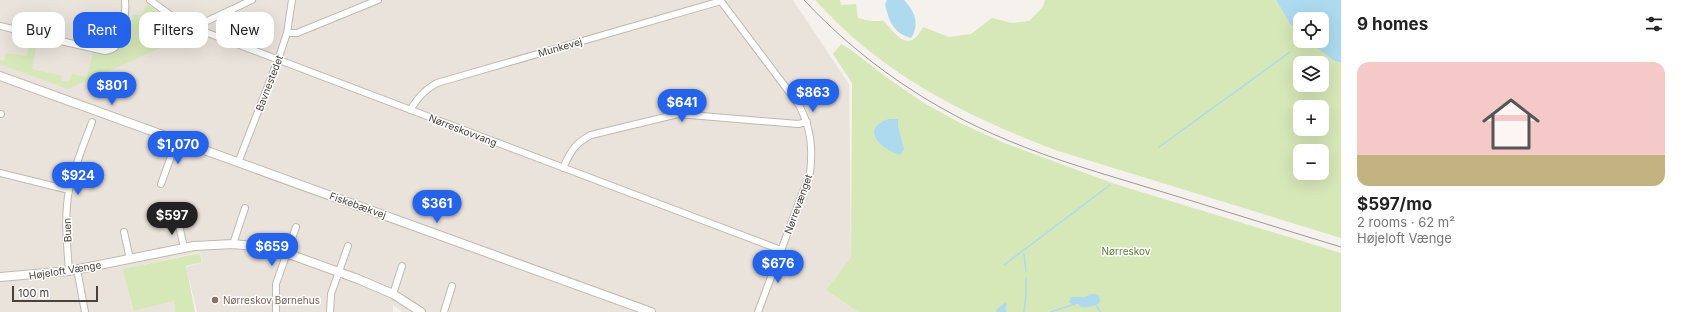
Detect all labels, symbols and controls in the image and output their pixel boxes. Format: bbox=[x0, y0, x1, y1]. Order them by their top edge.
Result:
chip: Buy bbox=[12, 12, 65, 48]
chip: Rent bbox=[73, 12, 131, 48]
chip: Filters bbox=[139, 12, 208, 48]
chip: New bbox=[216, 12, 274, 48]
map controls bbox=[1293, 12, 1329, 180]
button: locate bbox=[1293, 12, 1329, 48]
icon: filters bbox=[1643, 13, 1665, 35]
text: 9 homes bbox=[1357, 14, 1428, 34]
street label: Munkevej bbox=[537, 35, 583, 59]
street label: Bavnestedet bbox=[253, 53, 285, 113]
button: layers bbox=[1293, 56, 1329, 92]
pin: $801 bbox=[88, 72, 136, 106]
text: $801 bbox=[96, 77, 128, 93]
pin: $863 bbox=[789, 79, 837, 113]
text: $863 bbox=[796, 84, 830, 100]
icon: home bbox=[1475, 88, 1547, 160]
pin: $641 bbox=[658, 89, 706, 123]
text: $641 bbox=[667, 94, 697, 110]
button: + bbox=[1293, 100, 1329, 136]
street label: Nørreskovvang bbox=[427, 111, 499, 149]
pin: $1,070 bbox=[145, 131, 211, 165]
text: $1,070 bbox=[157, 136, 199, 152]
button: − bbox=[1293, 144, 1329, 180]
pin: $924 bbox=[54, 162, 102, 196]
text: $924 bbox=[61, 167, 95, 183]
street label: Nørrevænget bbox=[782, 172, 815, 235]
street label: Fiskebækvej bbox=[328, 189, 388, 221]
pin: $361 bbox=[413, 190, 461, 224]
text: $597/mo bbox=[1357, 194, 1432, 214]
text: $361 bbox=[422, 195, 452, 211]
pin: $597 bbox=[148, 202, 196, 236]
text: $597 bbox=[156, 207, 188, 223]
text: 2 rooms · 62 m² bbox=[1357, 214, 1455, 230]
street label: Buen bbox=[61, 218, 73, 242]
text: Højeloft Vænge bbox=[1357, 230, 1452, 246]
pin: $659 bbox=[248, 233, 296, 267]
text: $659 bbox=[255, 238, 289, 254]
park label: Nørreskov bbox=[1102, 245, 1151, 257]
pin: $676 bbox=[754, 250, 802, 284]
text: $676 bbox=[762, 255, 794, 271]
street label: Højeloft Vænge bbox=[28, 258, 102, 282]
scale bar bbox=[12, 284, 98, 303]
text: 100 m bbox=[18, 286, 49, 300]
place label: Nørreskov Børnehus bbox=[223, 294, 320, 306]
marker: Nørreskov Børnehus bbox=[210, 295, 220, 305]

